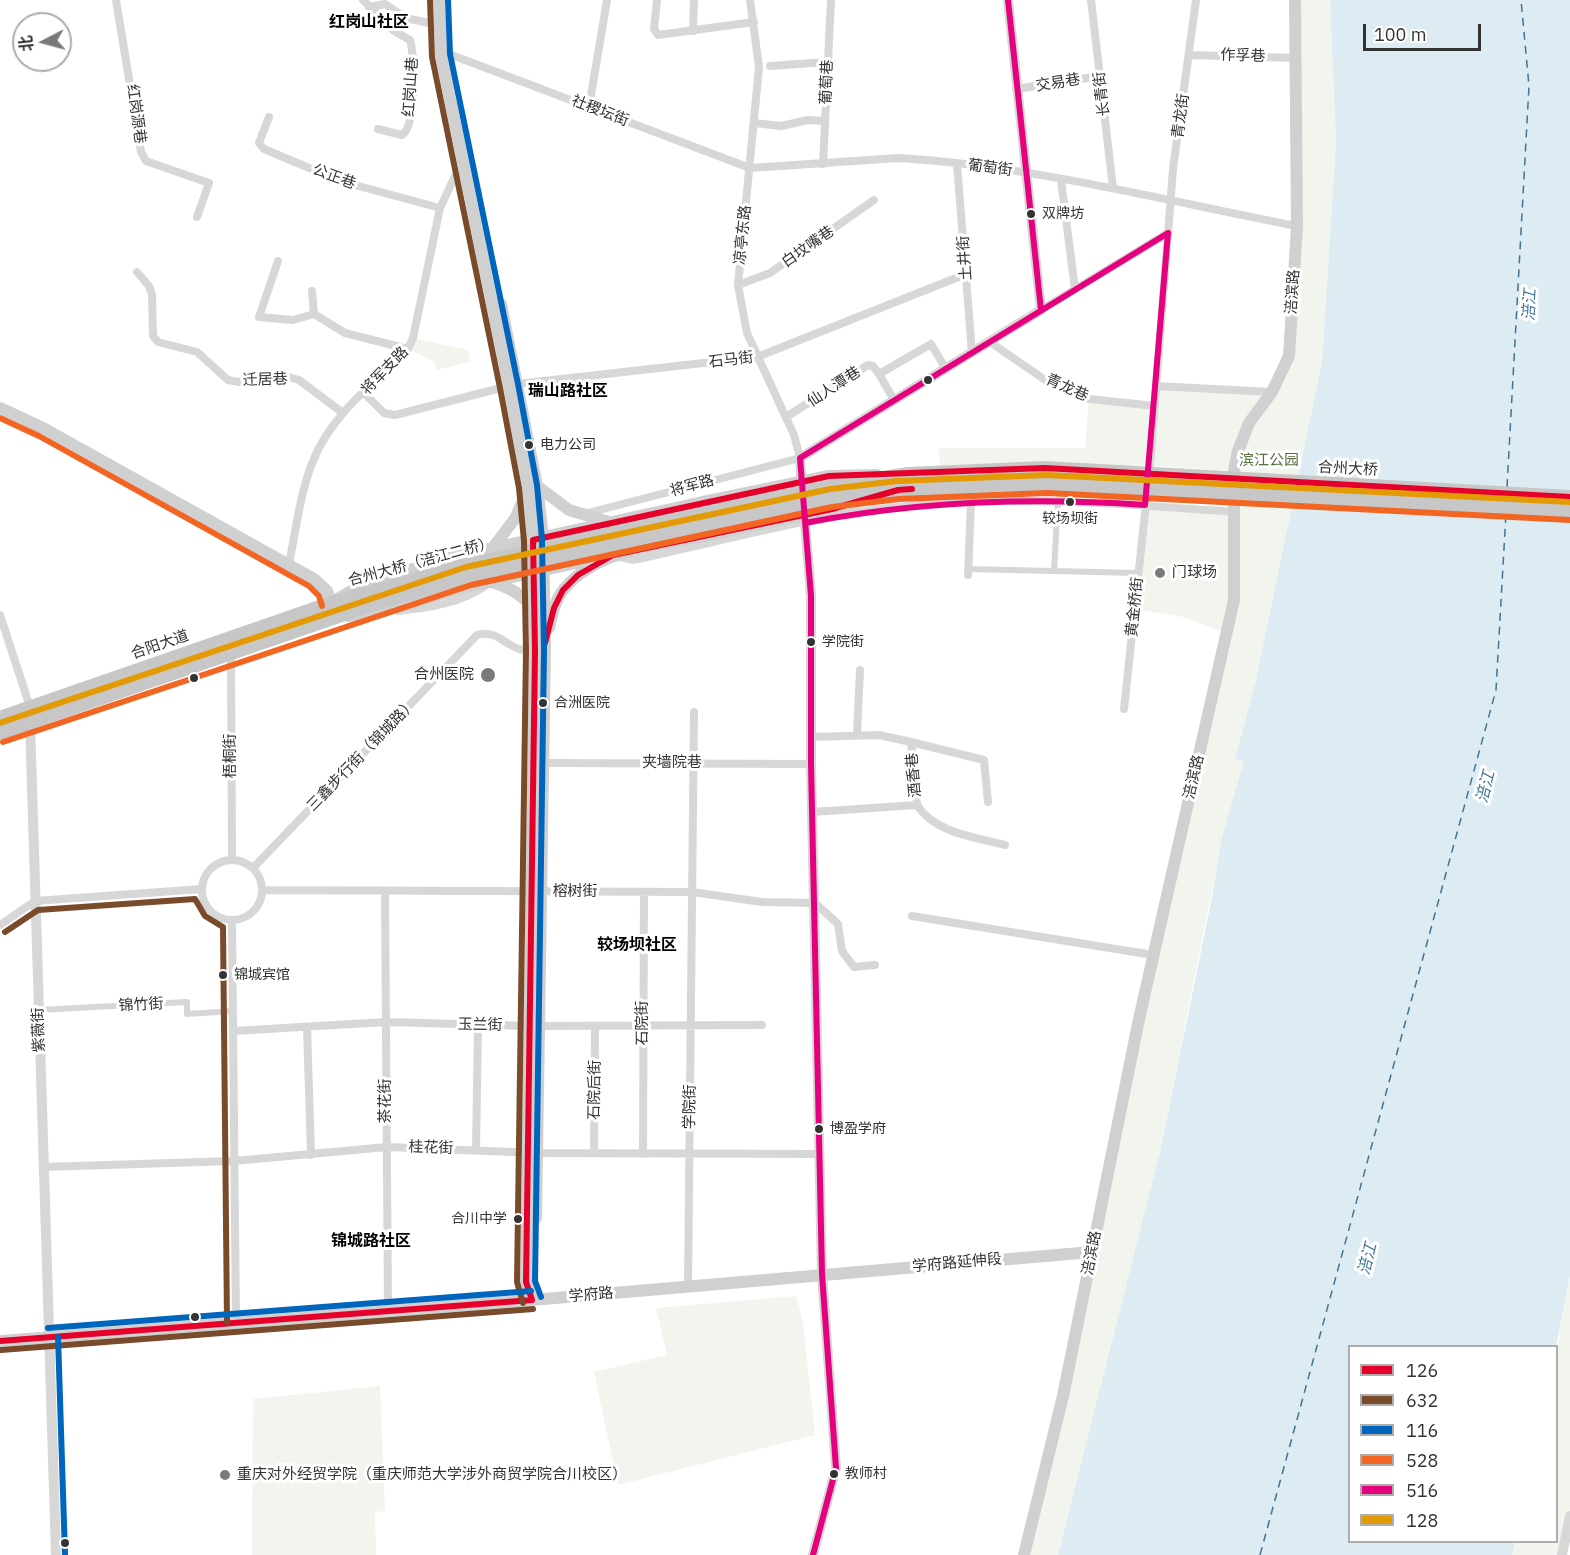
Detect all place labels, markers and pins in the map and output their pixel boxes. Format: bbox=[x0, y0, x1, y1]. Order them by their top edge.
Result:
place label: 双牌坊 bbox=[1042, 206, 1084, 222]
marker: 双牌坊 bbox=[1025, 208, 1037, 220]
unlabelled marker bbox=[922, 374, 934, 386]
place label: 电力公司 bbox=[540, 437, 596, 453]
marker: 电力公司 bbox=[523, 439, 535, 451]
marker: 较场坝街 bbox=[1064, 496, 1076, 508]
place label: 较场坝街 bbox=[1042, 511, 1098, 527]
place label: 门球场 bbox=[1172, 564, 1217, 582]
marker: 门球场 bbox=[1153, 566, 1167, 580]
place label: 学院街 bbox=[822, 634, 864, 650]
marker: 学院街 bbox=[805, 636, 817, 648]
place label: 合州医院 bbox=[414, 666, 474, 684]
marker: 合州医院 bbox=[479, 666, 497, 684]
unlabelled marker bbox=[188, 672, 200, 684]
place label: 合洲医院 bbox=[554, 695, 610, 711]
marker: 合洲医院 bbox=[537, 697, 549, 709]
place label: 锦城宾馆 bbox=[234, 967, 290, 983]
marker: 锦城宾馆 bbox=[217, 969, 229, 981]
place label: 博盈学府 bbox=[830, 1121, 886, 1137]
marker: 博盈学府 bbox=[813, 1123, 825, 1135]
place label: 合川中学 bbox=[451, 1211, 507, 1227]
marker: 合川中学 bbox=[512, 1213, 524, 1225]
unlabelled marker bbox=[189, 1311, 201, 1323]
place label: 重庆对外经贸学院（重庆师范大学涉外商贸学院合川校区） bbox=[237, 1466, 627, 1484]
place label: 教师村 bbox=[845, 1466, 887, 1482]
marker: 重庆对外经贸学院（重庆师范大学涉外商贸学院合川校区） bbox=[218, 1468, 232, 1482]
marker: 教师村 bbox=[828, 1468, 840, 1480]
unlabelled marker bbox=[59, 1537, 71, 1549]

